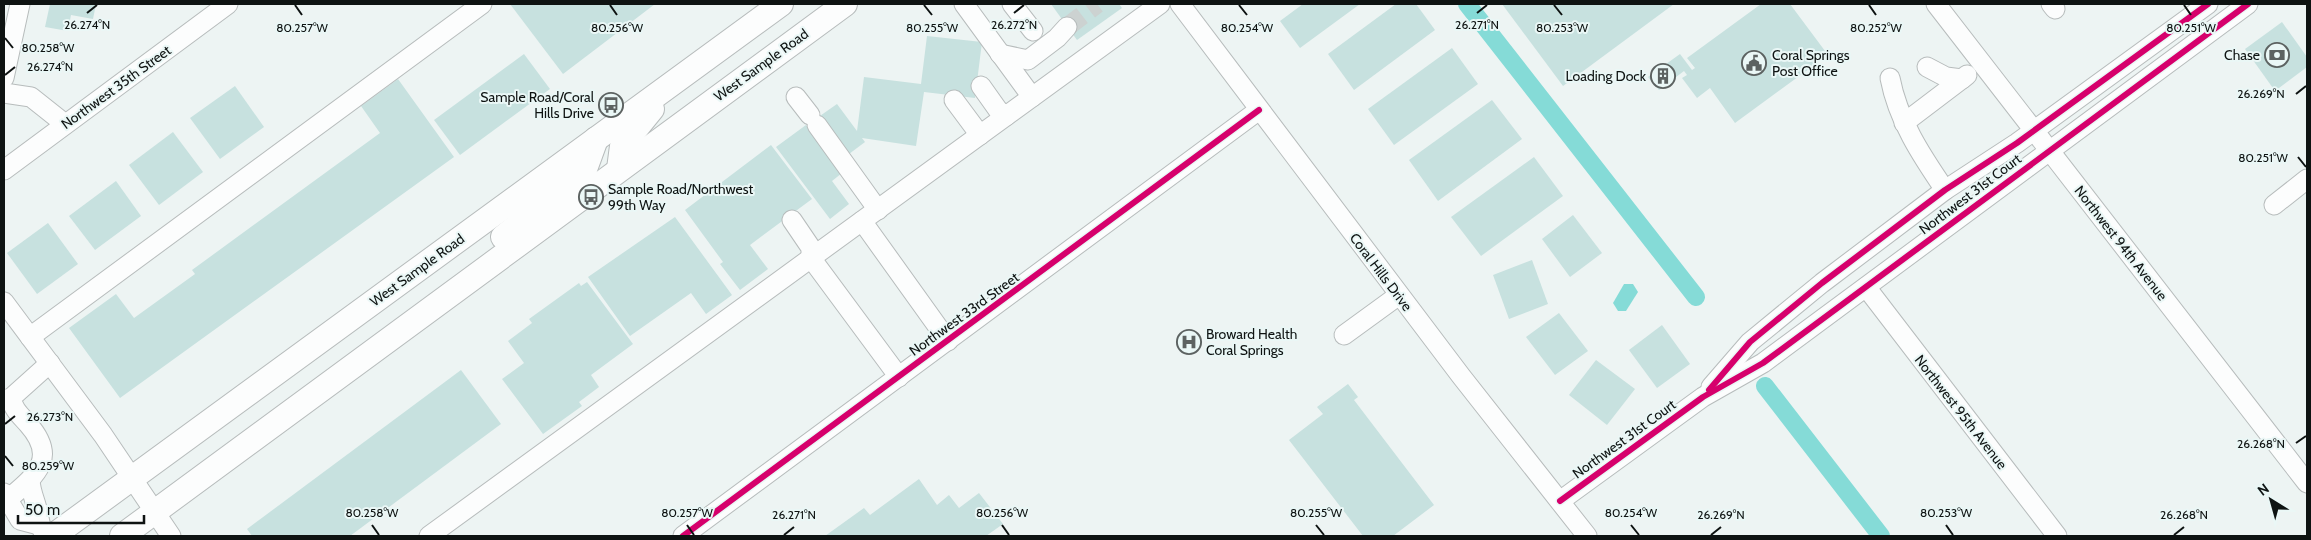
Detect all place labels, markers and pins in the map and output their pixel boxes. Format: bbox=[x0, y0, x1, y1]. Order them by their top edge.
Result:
bank icon: Chase bbox=[2264, 42, 2290, 68]
place label: Coral Springs Post Office bbox=[1772, 46, 1850, 80]
place label: Chase bbox=[2224, 46, 2260, 64]
public building icon: Coral Springs Post Office bbox=[1741, 50, 1767, 76]
building icon: Loading Dock bbox=[1650, 63, 1676, 89]
place label: Loading Dock bbox=[1566, 67, 1647, 85]
place label: Sample Road/Coral Hills Drive bbox=[480, 88, 595, 122]
bus stop icon: Sample Road/Coral Hills Drive bbox=[598, 92, 624, 118]
place label: Sample Road/Northwest 99th Way bbox=[608, 180, 753, 214]
bus stop icon: Sample Road/Northwest 99th Way bbox=[578, 184, 604, 210]
place label: Broward Health Coral Springs bbox=[1206, 325, 1297, 359]
hospital icon: Broward Health Coral Springs bbox=[1176, 329, 1202, 355]

